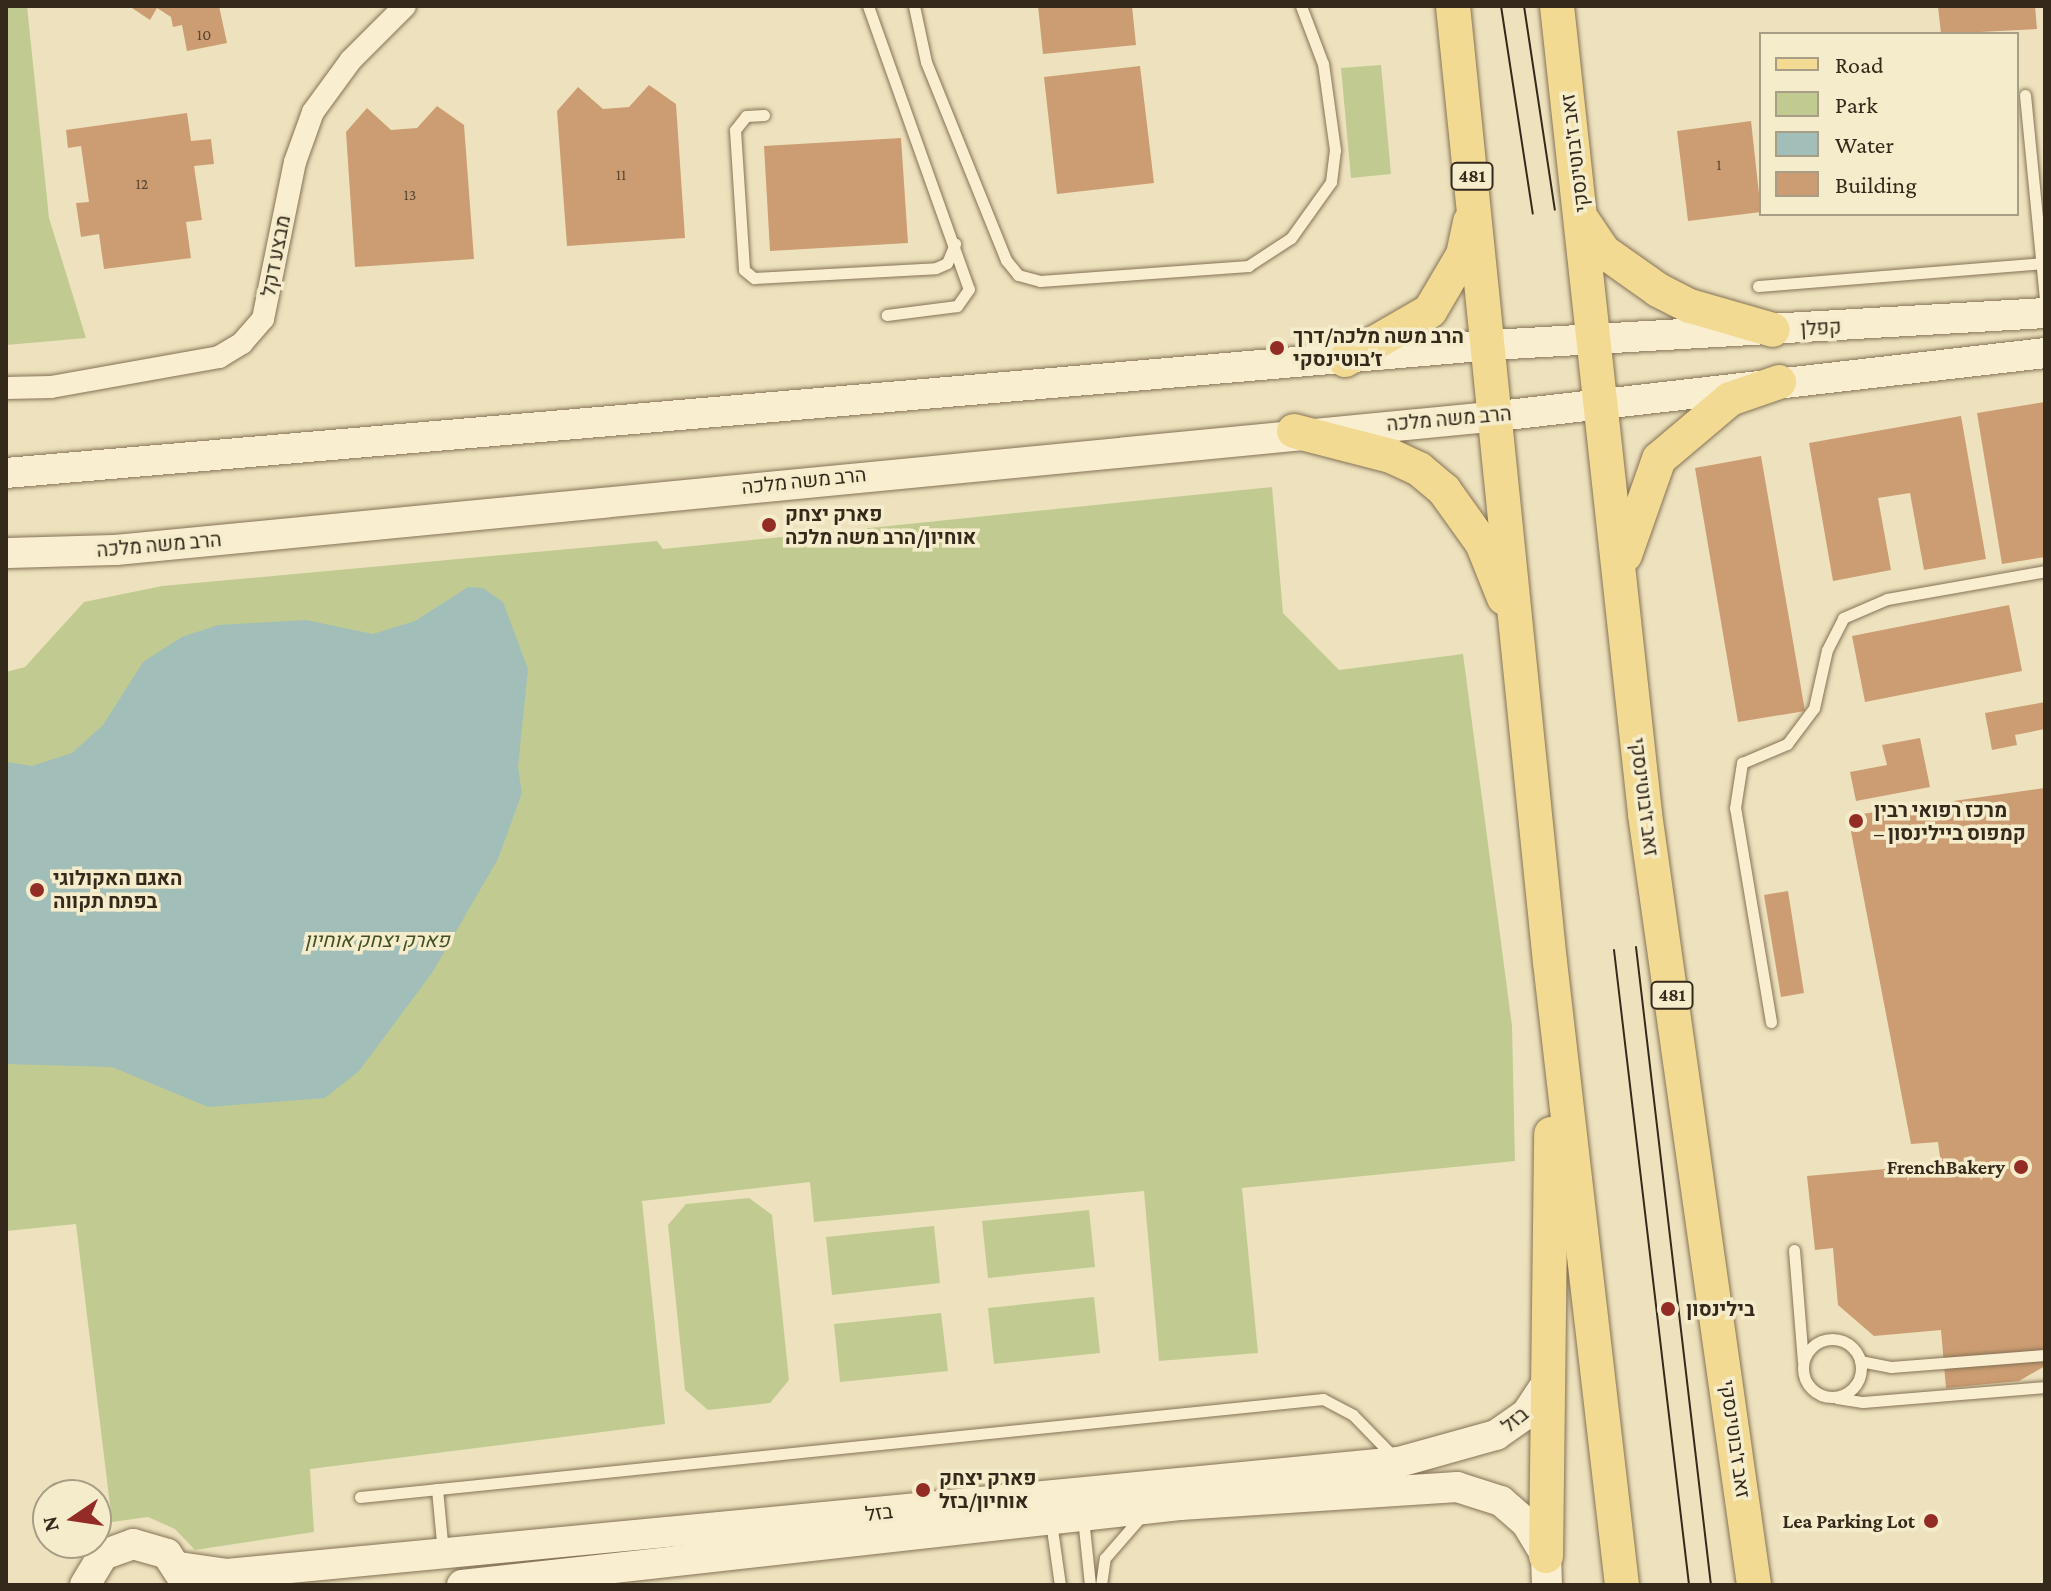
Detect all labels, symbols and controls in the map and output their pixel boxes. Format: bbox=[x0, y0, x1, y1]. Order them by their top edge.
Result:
house number: 10 bbox=[197, 25, 211, 45]
legend bbox=[1759, 32, 2019, 216]
text: Road bbox=[1835, 51, 1884, 78]
text: Park bbox=[1835, 91, 1878, 118]
street label: זאב ז'בוטינסקי bbox=[1556, 92, 1594, 214]
text: Water bbox=[1835, 131, 1894, 158]
house number: 1 bbox=[1716, 155, 1722, 175]
road number: 481 bbox=[1450, 162, 1494, 190]
house number: 11 bbox=[616, 165, 626, 185]
text: Building bbox=[1835, 171, 1917, 198]
house number: 12 bbox=[136, 174, 148, 194]
house number: 13 bbox=[404, 185, 416, 205]
street label: מבצע דקל bbox=[256, 213, 296, 299]
street label: קפלן bbox=[1800, 315, 1842, 341]
place label: הרב משה מלכה/דרך ז׳בוטינסקי bbox=[1293, 324, 1464, 371]
marker: הרב משה מלכה/דרך ז׳בוטינסקי bbox=[1268, 339, 1286, 357]
street label: הרב משה מלכה bbox=[1385, 402, 1513, 436]
street label: הרב משה מלכה bbox=[740, 463, 868, 499]
place label: פארק יצחק אוחיון/הרב משה מלכה bbox=[785, 502, 976, 549]
marker: פארק יצחק אוחיון/הרב משה מלכה bbox=[760, 516, 778, 534]
street label: הרב משה מלכה bbox=[95, 528, 223, 562]
street label: זאב ז'בוטינסקי bbox=[1625, 736, 1663, 858]
place label: מרכז רפואי רבין – קמפוס ביילינסון bbox=[1874, 798, 2026, 845]
marker: מרכז רפואי רבין – קמפוס ביילינסון bbox=[1845, 810, 1867, 832]
place label: האגם האקולוגי בפתח תקווה bbox=[53, 866, 182, 913]
marker: האגם האקולוגי בפתח תקווה bbox=[28, 881, 46, 899]
park label: פארק יצחק אוחיון bbox=[304, 928, 450, 952]
road number: 481 bbox=[1650, 981, 1694, 1009]
place label: FrenchBakery bbox=[1887, 1155, 2005, 1179]
marker: FrenchBakery bbox=[2012, 1158, 2030, 1176]
place label: בילינסון bbox=[1686, 1297, 1755, 1321]
marker: בילינסון bbox=[1657, 1298, 1679, 1320]
street label: זאב ז'בוטינסקי bbox=[1715, 1378, 1755, 1500]
street label: בזל bbox=[1497, 1402, 1533, 1438]
place label: פארק יצחק אוחיון/בזל bbox=[939, 1466, 1036, 1513]
north arrow bbox=[32, 1479, 112, 1559]
marker: פארק יצחק אוחיון/בזל bbox=[914, 1481, 932, 1499]
street label: בזל bbox=[864, 1500, 894, 1526]
place label: Lea Parking Lot bbox=[1783, 1509, 1915, 1533]
marker: Lea Parking Lot bbox=[1922, 1512, 1940, 1530]
text: N bbox=[36, 1514, 64, 1534]

